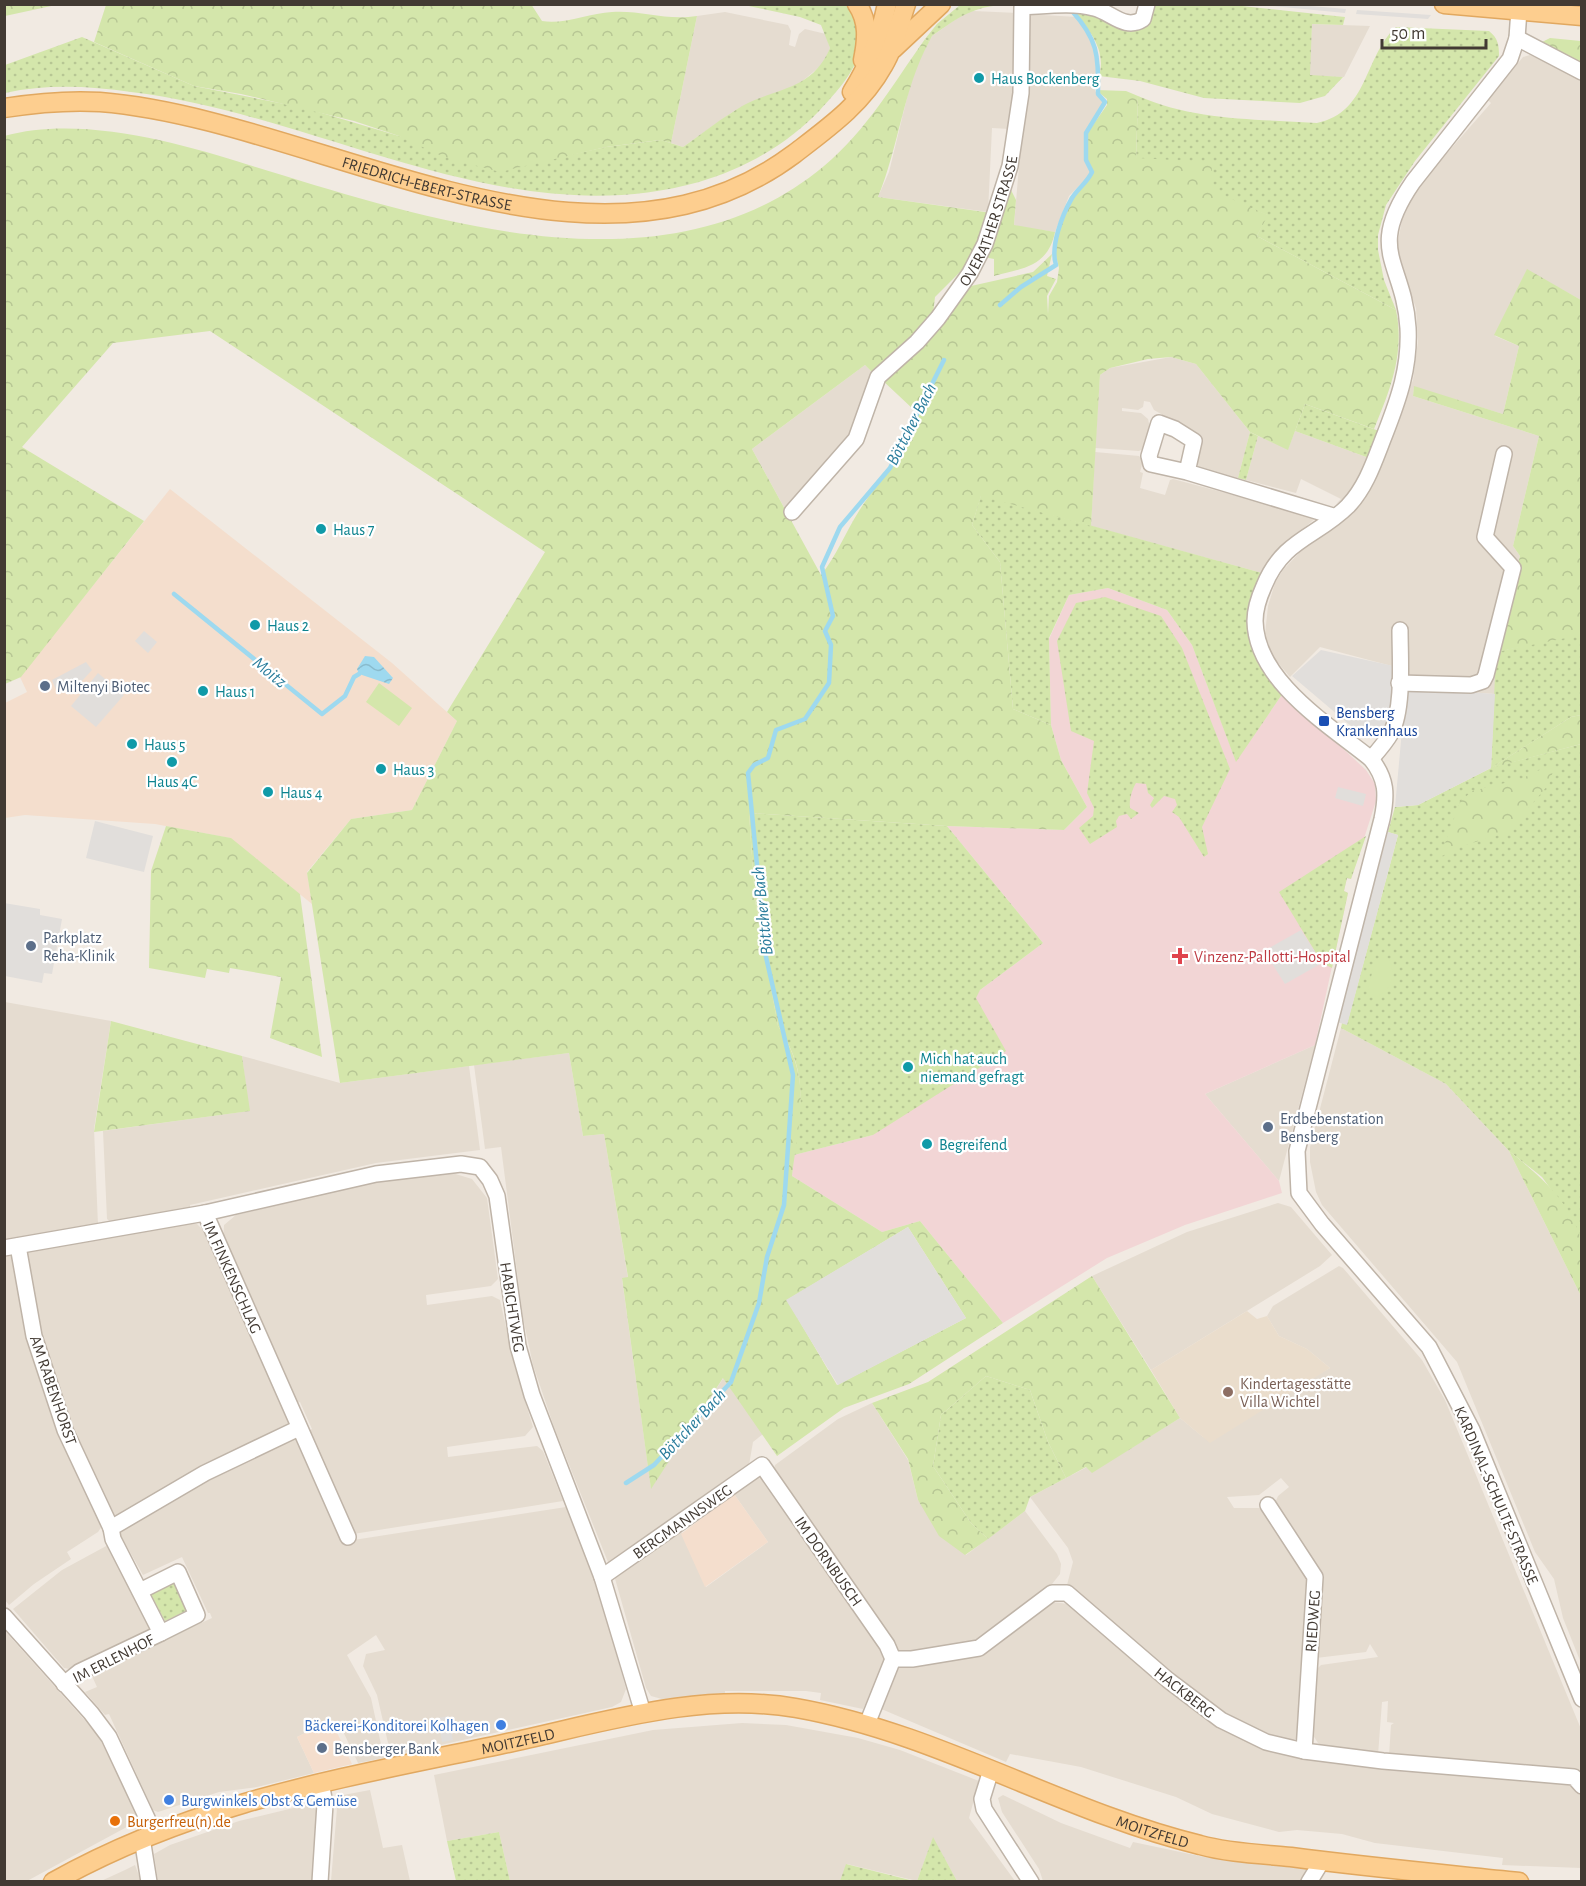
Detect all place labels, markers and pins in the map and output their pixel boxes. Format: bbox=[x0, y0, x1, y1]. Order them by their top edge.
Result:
marker: Haus Bockenberg bbox=[972, 71, 986, 85]
place label: Haus Bockenberg bbox=[991, 71, 1100, 87]
marker: Haus 7 bbox=[314, 522, 328, 536]
place label: Haus 7 bbox=[333, 522, 375, 538]
marker: Haus 2 bbox=[248, 618, 262, 632]
place label: Haus 2 bbox=[267, 618, 309, 634]
marker: Miltenyi Biotec bbox=[38, 679, 52, 693]
place label: Miltenyi Biotec bbox=[57, 679, 150, 696]
marker: Haus 1 bbox=[196, 684, 210, 698]
place label: Haus 1 bbox=[215, 684, 255, 700]
place label: Bensberg Krankenhaus bbox=[1336, 705, 1418, 739]
marker: Bensberg Krankenhaus bbox=[1317, 714, 1331, 728]
marker: Haus 5 bbox=[125, 737, 139, 751]
place label: Haus 5 bbox=[144, 737, 185, 753]
marker: Haus 4C bbox=[165, 755, 179, 769]
marker: Haus 3 bbox=[374, 762, 388, 776]
place label: Haus 3 bbox=[393, 762, 434, 778]
place label: Haus 4C bbox=[147, 774, 197, 790]
marker: Haus 4 bbox=[261, 785, 275, 799]
place label: Haus 4 bbox=[280, 785, 323, 801]
place label: Parkplatz Reha-Klinik bbox=[43, 930, 116, 964]
marker: Parkplatz Reha-Klinik bbox=[24, 939, 38, 953]
marker: Vinzenz-Pallotti-Hospital bbox=[1171, 947, 1189, 965]
place label: Vinzenz-Pallotti-Hospital bbox=[1194, 949, 1351, 965]
place label: Mich hat auch niemand gefragt bbox=[920, 1051, 1024, 1085]
marker: Mich hat auch niemand gefragt bbox=[901, 1060, 915, 1074]
place label: Erdbebenstation Bensberg bbox=[1280, 1111, 1384, 1145]
marker: Erdbebenstation Bensberg bbox=[1261, 1120, 1275, 1134]
marker: Begreifend bbox=[920, 1137, 934, 1151]
place label: Begreifend bbox=[939, 1137, 1007, 1153]
place label: Kindertagesstätte Villa Wichtel bbox=[1240, 1376, 1351, 1410]
marker: Kindertagesstätte Villa Wichtel bbox=[1221, 1385, 1235, 1399]
place label: Bäckerei-Konditorei Kolhagen bbox=[304, 1718, 489, 1734]
marker: Bäckerei-Konditorei Kolhagen bbox=[494, 1718, 508, 1732]
marker: Bensberger Bank bbox=[315, 1741, 329, 1755]
place label: Bensberger Bank bbox=[334, 1741, 440, 1757]
marker: Burgwinkels Obst & Gemüse bbox=[162, 1793, 176, 1807]
place label: Burgwinkels Obst & Gemüse bbox=[181, 1793, 357, 1809]
marker: Burgerfreu(n).de bbox=[108, 1814, 122, 1828]
place label: Burgerfreu(n).de bbox=[127, 1814, 231, 1830]

